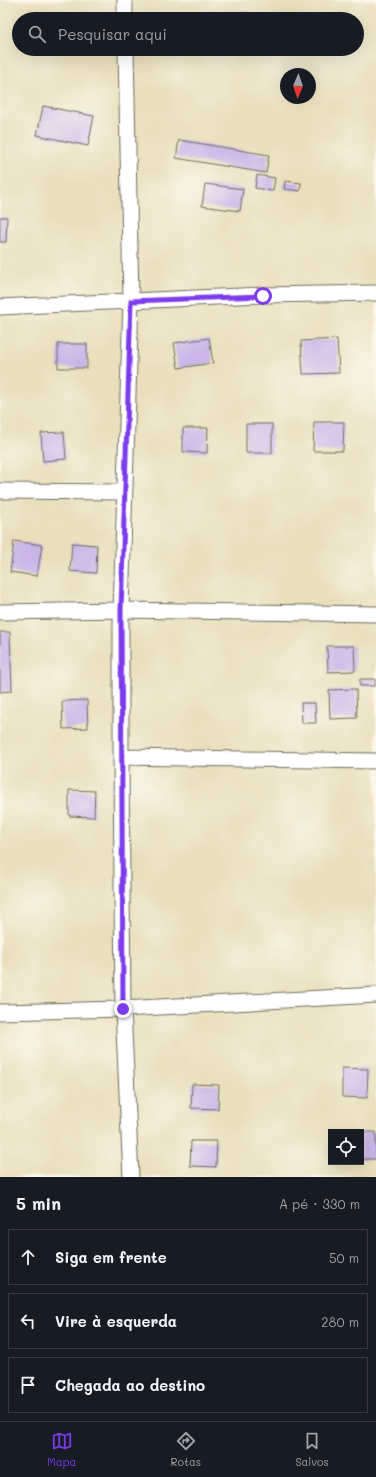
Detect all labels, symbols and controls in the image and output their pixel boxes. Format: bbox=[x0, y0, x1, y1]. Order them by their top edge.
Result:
search box bbox=[12, 12, 364, 56]
icon: search bbox=[26, 23, 48, 45]
text: Pesquisar aqui bbox=[58, 24, 167, 44]
north arrow bbox=[280, 68, 316, 104]
route start bbox=[254, 287, 272, 305]
route end bbox=[114, 1000, 132, 1018]
map controls bbox=[328, 1129, 364, 1165]
button: locate bbox=[328, 1129, 364, 1165]
text: 5 min bbox=[16, 1192, 61, 1214]
text: A pé · 330 m bbox=[279, 1195, 360, 1212]
icon: ahead bbox=[17, 1246, 39, 1268]
text: Siga em frente bbox=[55, 1247, 167, 1267]
text: 50 m bbox=[329, 1249, 359, 1266]
icon: left bbox=[17, 1310, 39, 1332]
text: Vire à esquerda bbox=[55, 1311, 177, 1331]
text: 280 m bbox=[321, 1313, 359, 1330]
icon: arrive bbox=[17, 1374, 39, 1396]
text: Chegada ao destino bbox=[55, 1375, 205, 1395]
tab: Mapa bbox=[47, 1430, 76, 1469]
tab: Rotas bbox=[171, 1430, 201, 1469]
tab: Salvos bbox=[295, 1430, 329, 1469]

